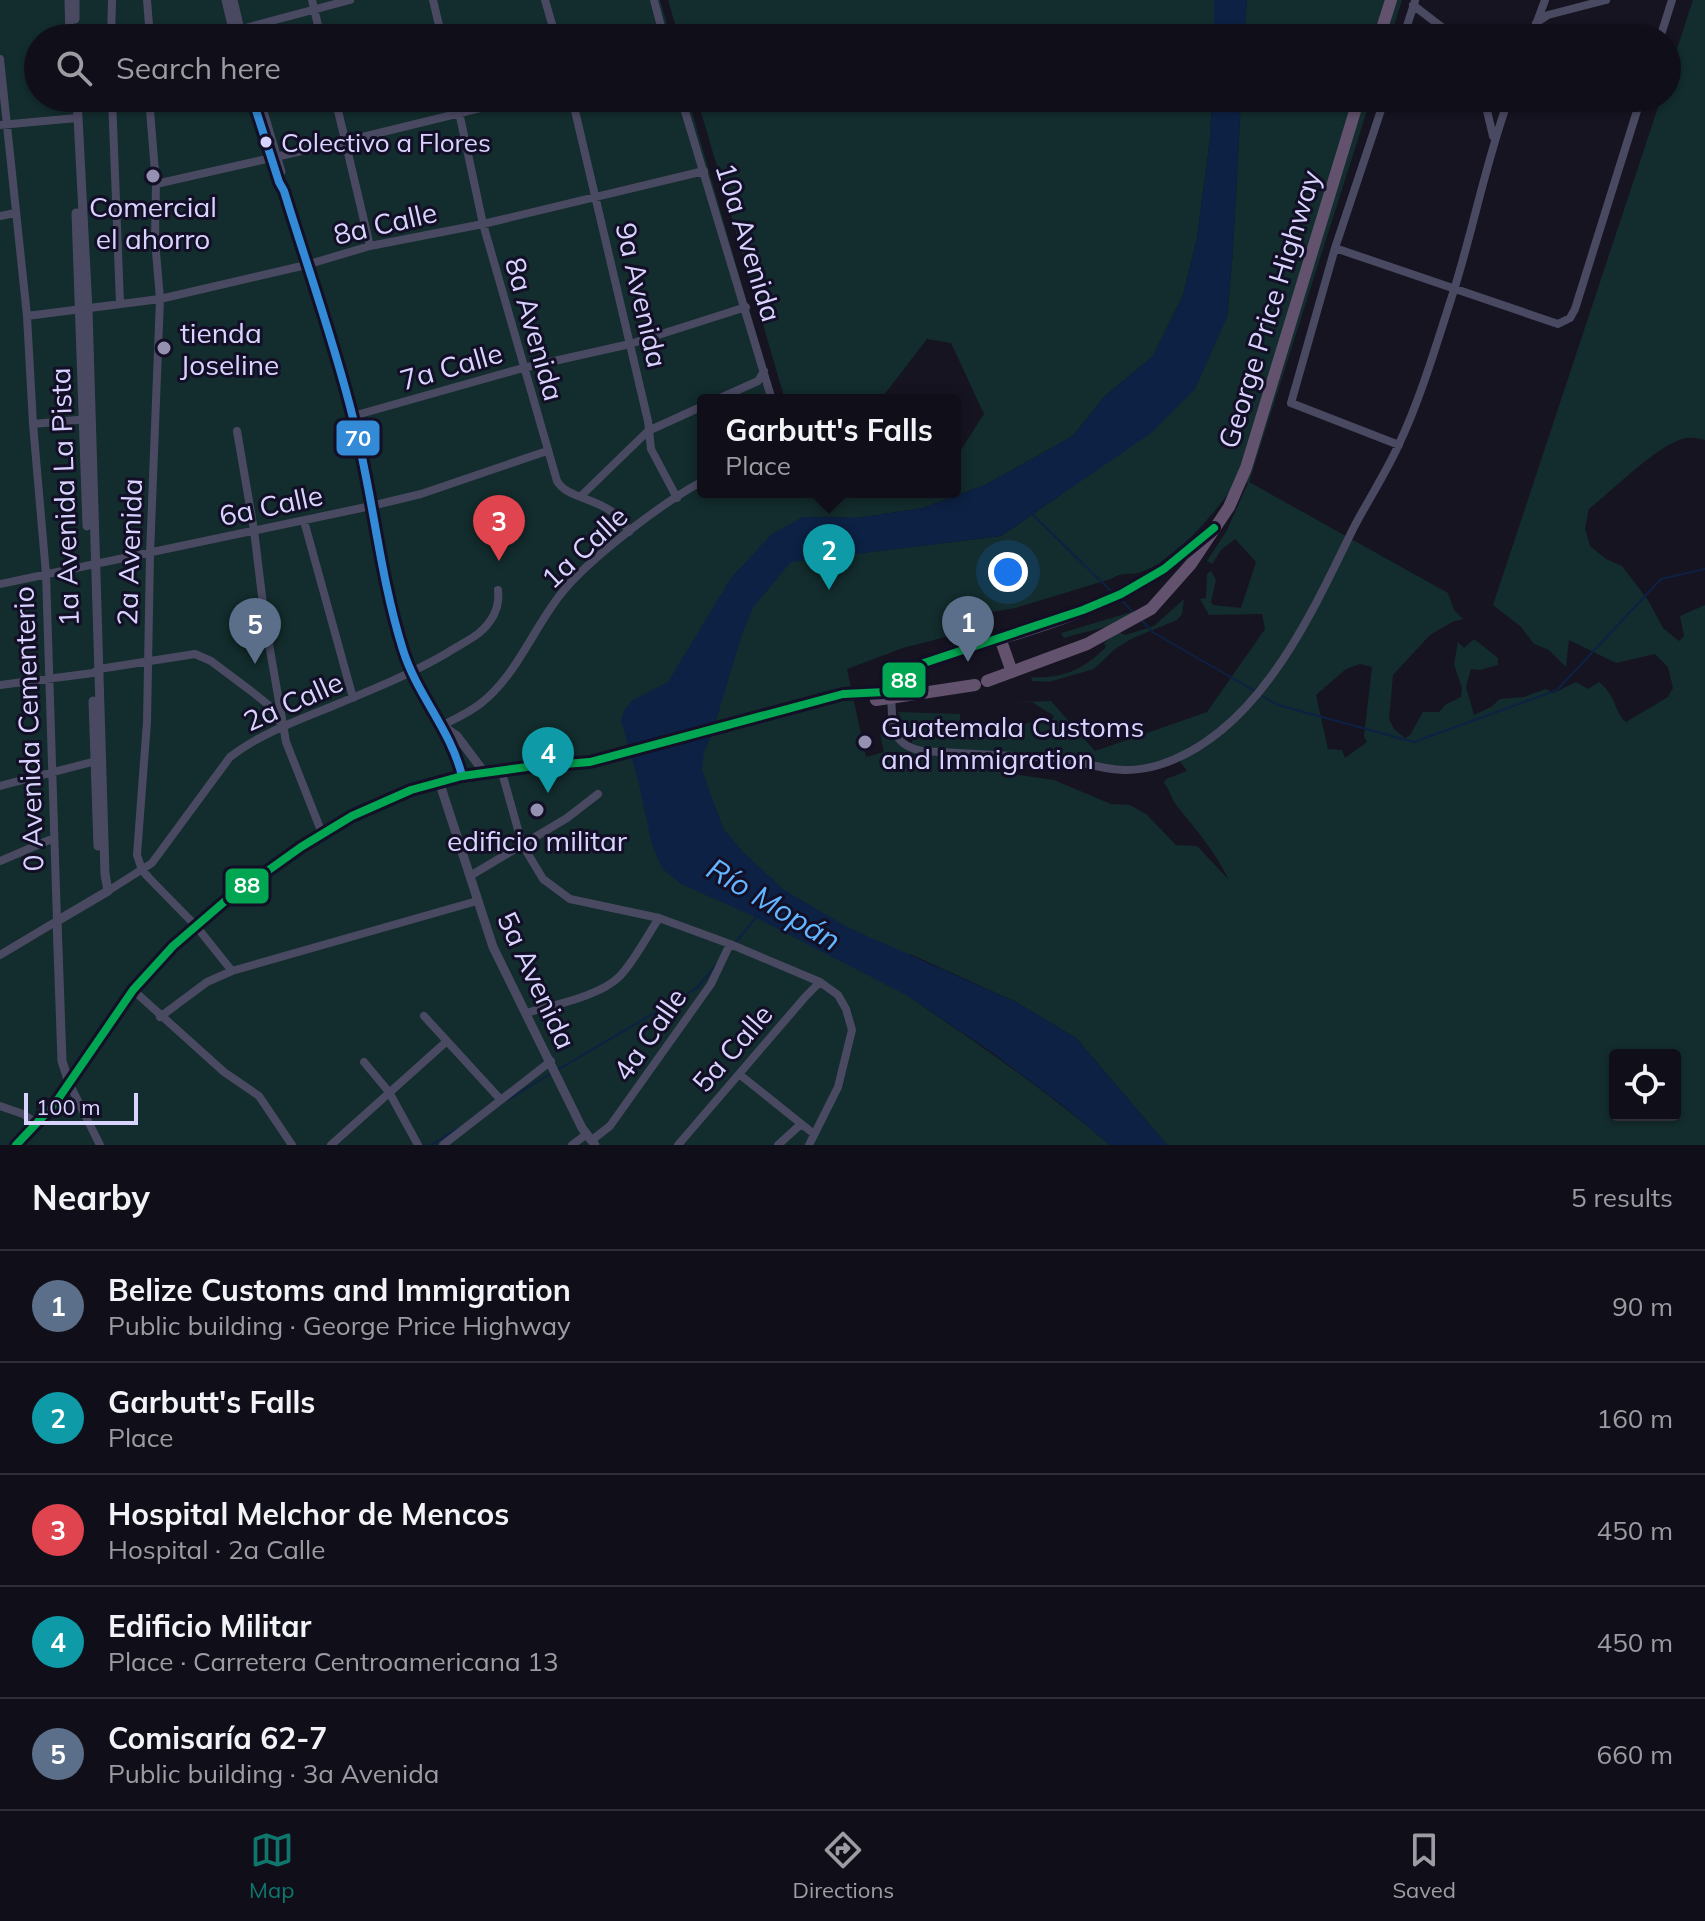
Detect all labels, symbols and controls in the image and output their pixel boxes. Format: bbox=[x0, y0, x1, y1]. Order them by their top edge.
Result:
search box bbox=[24, 24, 1681, 112]
icon: search bbox=[52, 46, 96, 90]
text: Search here bbox=[116, 49, 281, 87]
place label: Colectivo a Flores bbox=[281, 126, 491, 159]
marker: Colectivo a Flores bbox=[258, 134, 274, 150]
street label: 10a Avenida bbox=[708, 158, 790, 326]
street label: George Price Highway bbox=[1210, 166, 1328, 452]
marker: Comercial el ahorro bbox=[144, 167, 162, 185]
place label: Comercial el ahorro bbox=[89, 189, 217, 256]
street label: 8a Calle bbox=[330, 194, 440, 252]
street label: 9a Avenida bbox=[608, 219, 676, 371]
street label: 8a Avenida bbox=[498, 253, 572, 405]
place label: tienda Joseline bbox=[180, 315, 279, 382]
street label: 7a Calle bbox=[396, 335, 506, 397]
marker: tienda Joseline bbox=[155, 339, 173, 357]
street label: 1a Avenida La Pista bbox=[42, 367, 86, 627]
popup bbox=[697, 394, 961, 498]
text: Garbutt's Falls bbox=[725, 411, 933, 449]
line badge: 70 bbox=[335, 419, 381, 457]
text: 70 bbox=[345, 424, 371, 452]
text: Place bbox=[725, 449, 791, 482]
street label: 6a Calle bbox=[216, 477, 326, 533]
street label: 2a Avenida bbox=[109, 478, 149, 626]
pin: 3 bbox=[473, 495, 525, 561]
street label: 1a Calle bbox=[534, 498, 634, 596]
pin: 2 bbox=[803, 524, 855, 590]
your location bbox=[988, 552, 1028, 592]
street label: 0 Avenida Cementerio bbox=[6, 586, 50, 872]
pin: 1 bbox=[942, 596, 994, 662]
pin: 5 bbox=[229, 598, 281, 664]
line badge: 88 bbox=[881, 661, 927, 699]
street label: 2a Calle bbox=[238, 664, 348, 738]
text: 88 bbox=[891, 666, 917, 694]
place label: Guatemala Customs and Immigration bbox=[881, 709, 1144, 776]
pin: 4 bbox=[522, 727, 574, 793]
marker: Guatemala Customs and Immigration bbox=[856, 733, 874, 751]
marker: edificio militar bbox=[528, 801, 546, 819]
place label: edificio militar bbox=[447, 823, 628, 858]
water label: Río Mopán bbox=[700, 849, 848, 959]
line badge: 88 bbox=[224, 867, 270, 905]
text: 88 bbox=[234, 871, 260, 899]
street label: 5a Avenida bbox=[490, 906, 584, 1054]
street label: 4a Calle bbox=[605, 981, 693, 1087]
street label: 5a Calle bbox=[684, 997, 780, 1099]
map controls bbox=[1609, 1049, 1681, 1121]
button: locate bbox=[1609, 1049, 1681, 1121]
scale bar bbox=[24, 1089, 138, 1125]
text: 100 m bbox=[36, 1093, 101, 1121]
text: Nearby bbox=[32, 1176, 150, 1219]
text: 5 results bbox=[1571, 1181, 1673, 1214]
text: Belize Customs and Immigration bbox=[108, 1271, 571, 1309]
text: 1 bbox=[50, 1290, 66, 1323]
text: 90 m bbox=[1612, 1290, 1673, 1323]
text: Public building · George Price Highway bbox=[108, 1309, 571, 1342]
text: Garbutt's Falls bbox=[108, 1383, 315, 1421]
text: 2 bbox=[50, 1402, 66, 1435]
text: 160 m bbox=[1597, 1402, 1673, 1435]
text: Place bbox=[108, 1421, 173, 1454]
text: Hospital Melchor de Mencos bbox=[108, 1495, 509, 1533]
text: 3 bbox=[50, 1514, 66, 1547]
text: 450 m bbox=[1597, 1514, 1673, 1547]
text: Hospital · 2a Calle bbox=[108, 1533, 325, 1566]
text: Edificio Militar bbox=[108, 1607, 311, 1645]
text: 4 bbox=[50, 1626, 66, 1659]
text: 450 m bbox=[1597, 1626, 1673, 1659]
text: Place · Carretera Centroamericana 13 bbox=[108, 1645, 559, 1678]
text: Comisaría 62-7 bbox=[108, 1719, 327, 1757]
text: 5 bbox=[50, 1738, 66, 1771]
text: 660 m bbox=[1597, 1738, 1673, 1771]
text: Public building · 3a Avenida bbox=[108, 1757, 439, 1790]
tab: Map bbox=[249, 1828, 294, 1904]
tab: Directions bbox=[793, 1828, 894, 1904]
tab: Saved bbox=[1392, 1828, 1456, 1904]

